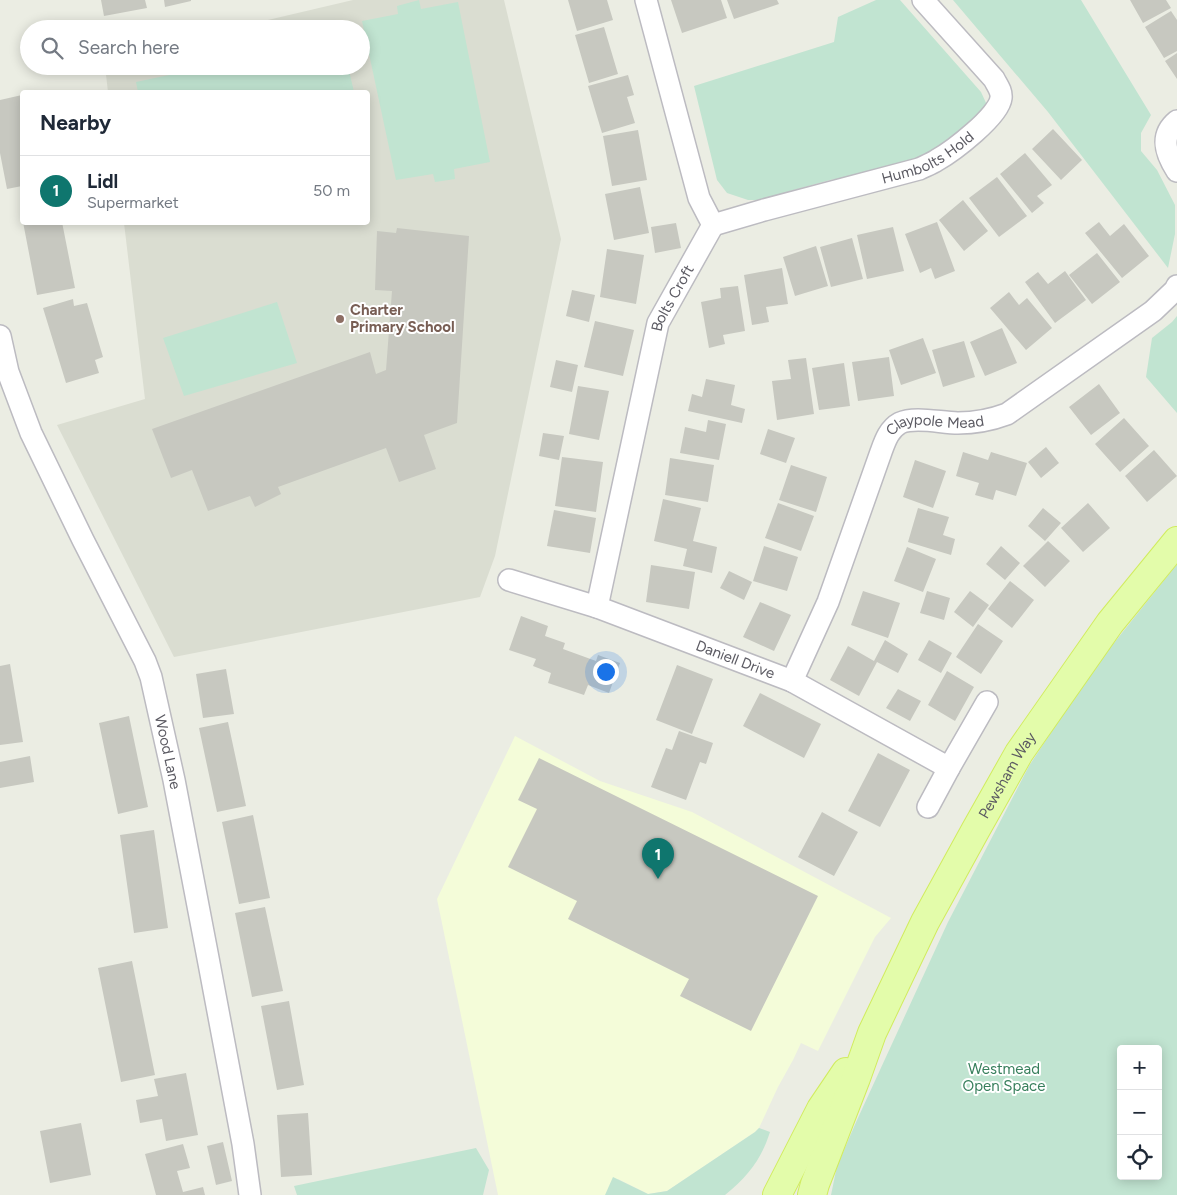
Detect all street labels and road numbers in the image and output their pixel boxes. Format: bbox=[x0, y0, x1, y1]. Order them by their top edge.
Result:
street label: Humbolts Hold bbox=[880, 128, 978, 188]
street label: Bolts Croft bbox=[647, 261, 698, 333]
street label: Claypole Mead bbox=[882, 411, 985, 439]
street label: Daniell Drive bbox=[693, 636, 777, 683]
street label: Wood Lane bbox=[151, 713, 185, 791]
street label: Pewsham Way bbox=[975, 729, 1040, 822]

